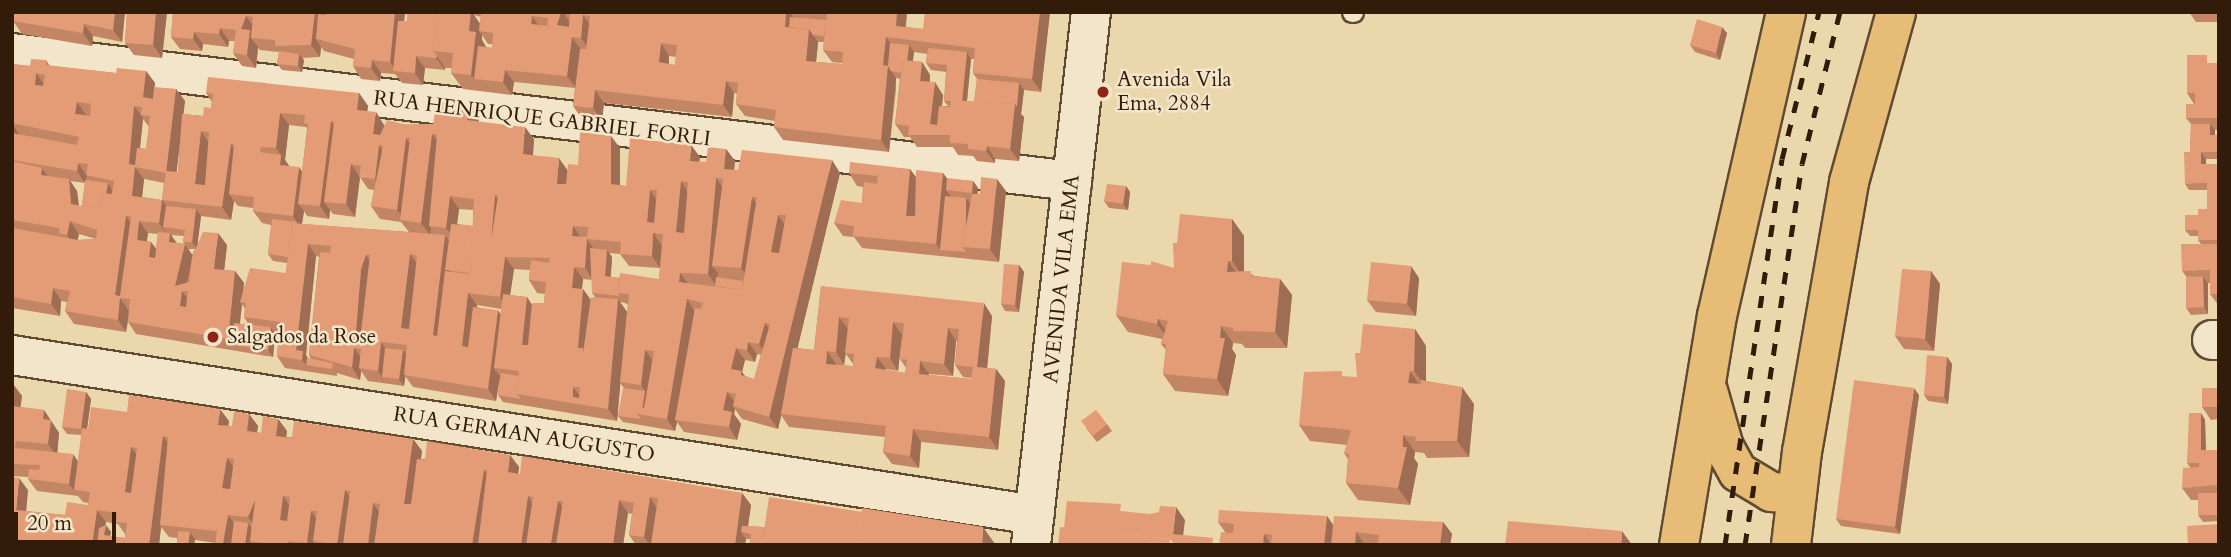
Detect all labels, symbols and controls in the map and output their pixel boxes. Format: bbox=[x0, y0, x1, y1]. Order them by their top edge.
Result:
place label: Avenida Vila Ema, 2884 bbox=[1117, 67, 1232, 117]
marker: Avenida Vila Ema, 2884 bbox=[1095, 84, 1111, 100]
street label: RUA HENRIQUE GABRIEL FORLI bbox=[372, 86, 712, 152]
street label: AVENIDA VILA EMA bbox=[1039, 173, 1085, 385]
place label: Salgados da Rose bbox=[227, 324, 376, 350]
marker: Salgados da Rose bbox=[205, 329, 221, 345]
street label: RUA GERMAN AUGUSTO bbox=[391, 402, 657, 468]
scale bar bbox=[18, 498, 119, 542]
text: 20 m bbox=[27, 509, 72, 538]

